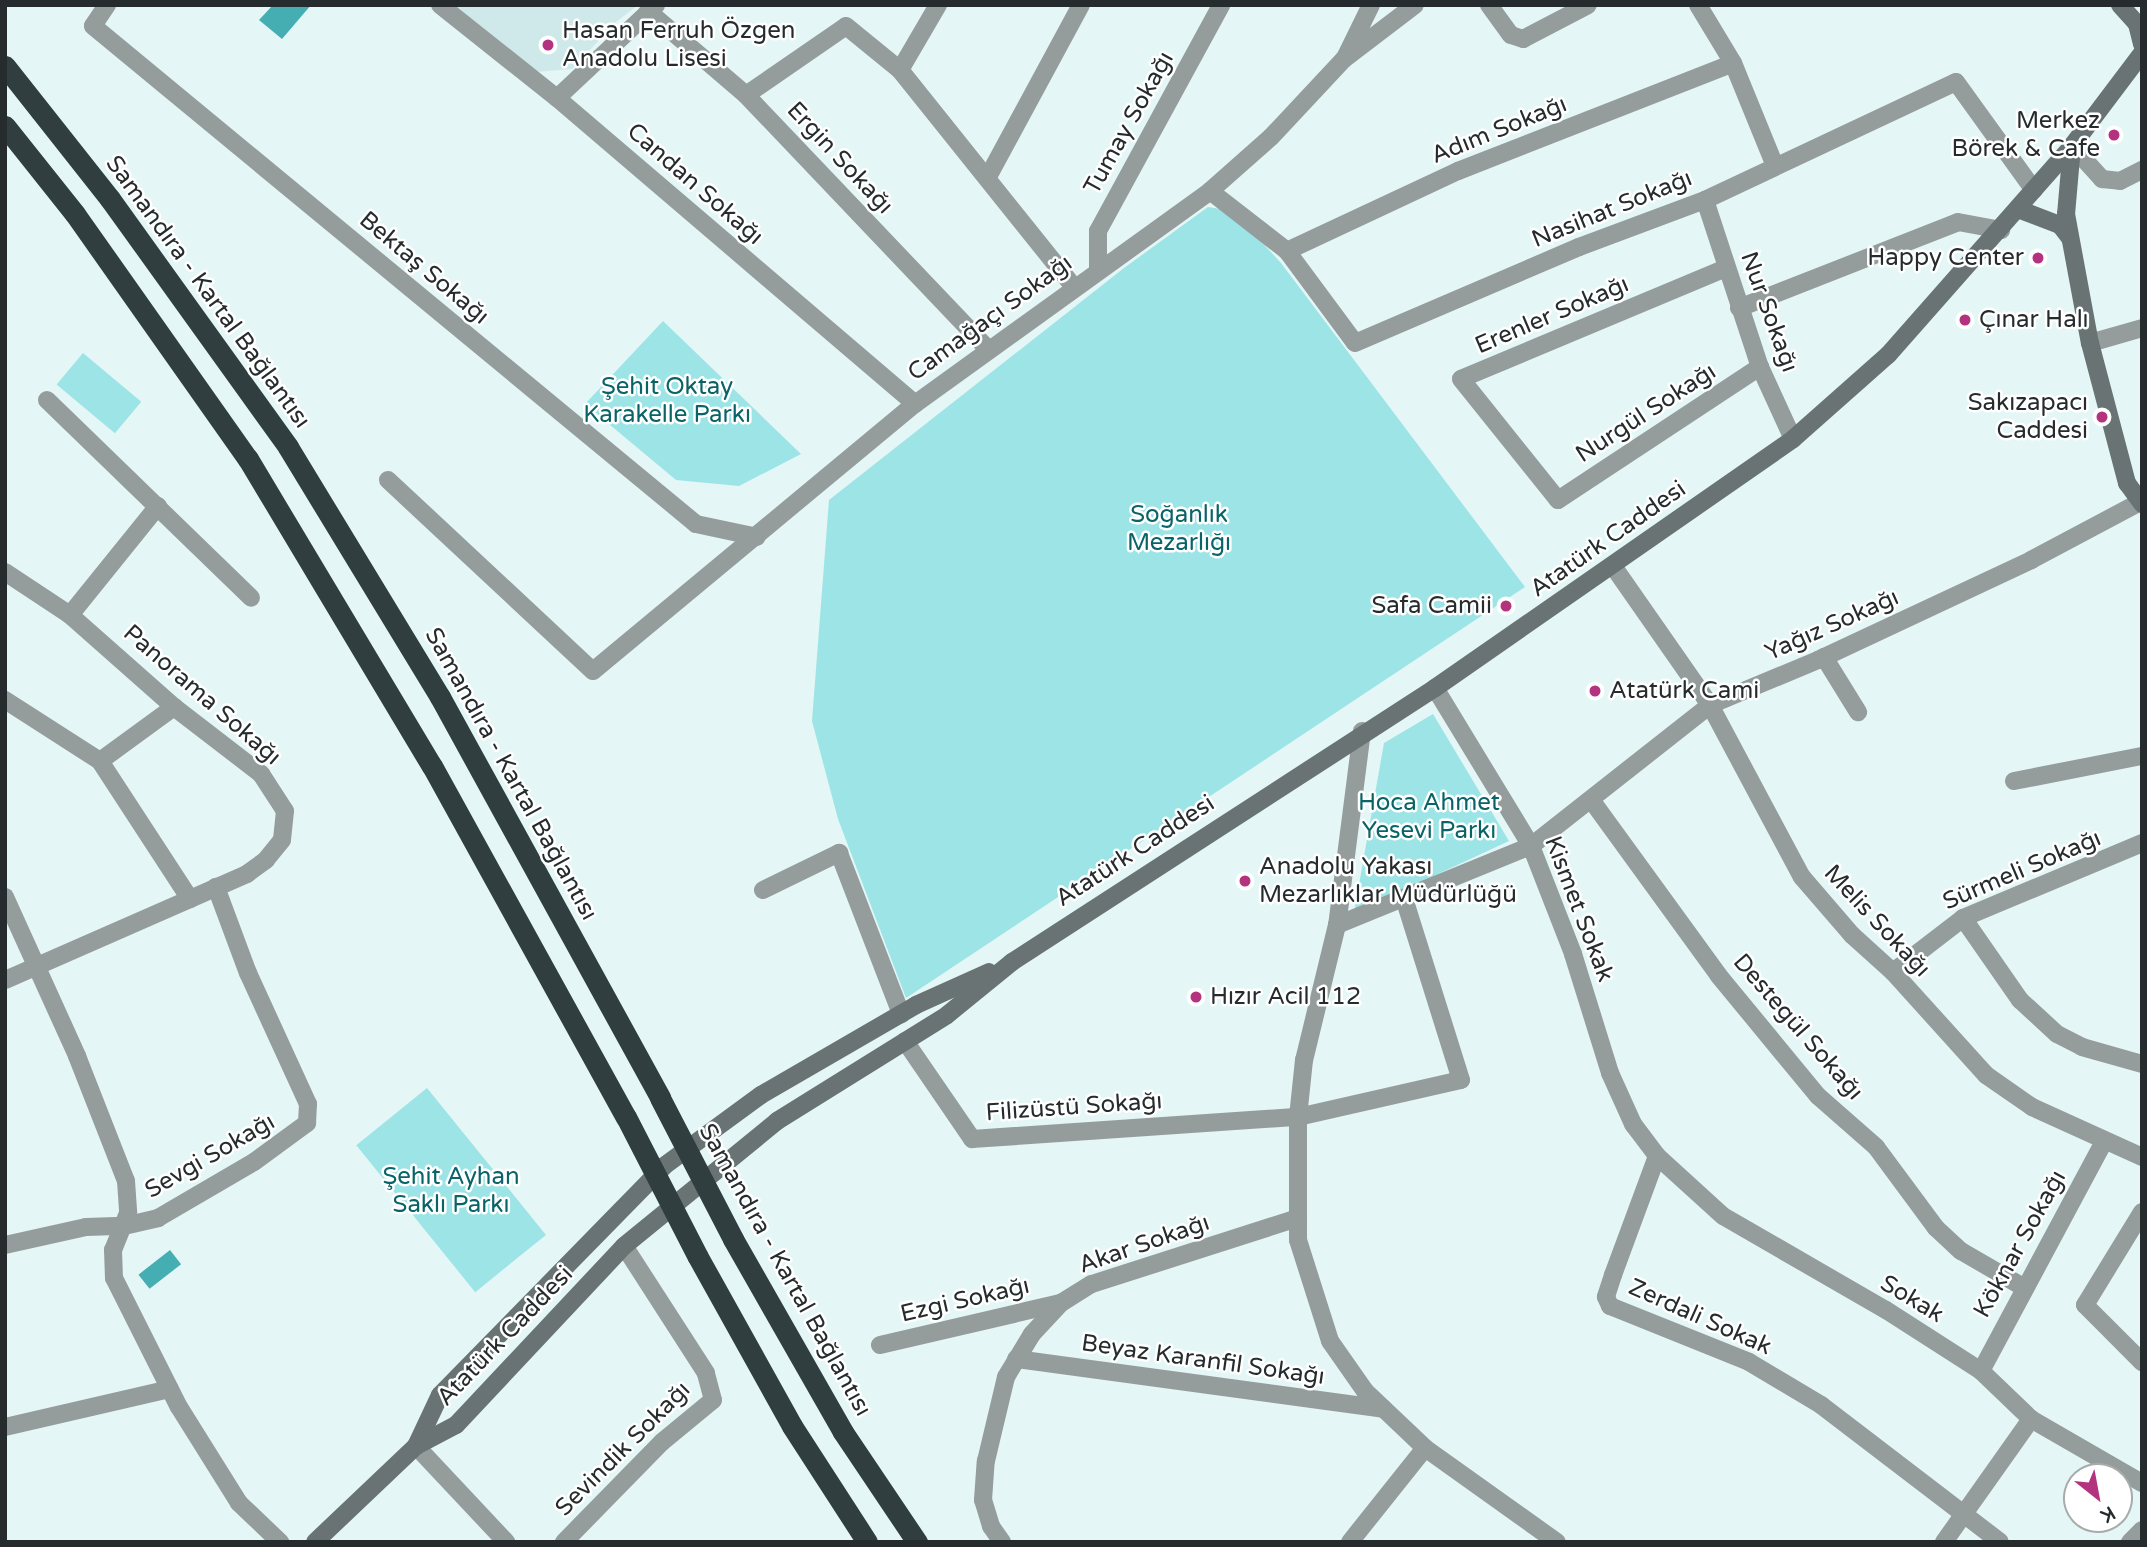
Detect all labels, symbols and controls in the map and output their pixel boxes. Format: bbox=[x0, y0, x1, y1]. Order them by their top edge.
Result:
place label: Hasan Ferruh Özgen Anadolu Lisesi bbox=[562, 17, 795, 73]
marker: Hasan Ferruh Özgen Anadolu Lisesi bbox=[540, 37, 556, 53]
street label: Tumay Sokağı bbox=[1078, 46, 1180, 200]
street label: Adım Sokağı bbox=[1427, 90, 1571, 170]
street label: Ergin Sokağı bbox=[781, 96, 899, 220]
place label: Merkez Börek & Cafe bbox=[1951, 107, 2100, 163]
street label: Candan Sokağı bbox=[621, 117, 769, 251]
marker: Merkez Börek & Cafe bbox=[2106, 127, 2122, 143]
street label: Samandıra - Kartal Bağlantısı bbox=[99, 150, 317, 434]
street label: Nasihat Sokağı bbox=[1528, 164, 1696, 254]
street label: Bektaş Sokağı bbox=[353, 205, 495, 331]
place label: Happy Center bbox=[1867, 244, 2024, 272]
street label: Nur Sokağı bbox=[1734, 248, 1804, 376]
street label: Camağaçı Sokağı bbox=[902, 249, 1078, 387]
marker: Happy Center bbox=[2030, 250, 2046, 266]
street label: Erenler Sokağı bbox=[1471, 270, 1633, 360]
place label: Çınar Halı bbox=[1979, 306, 2089, 334]
marker: Çınar Halı bbox=[1957, 312, 1973, 328]
street label: Nurgül Sokağı bbox=[1571, 357, 1721, 469]
park label: Şehit Oktay Karakelle Parkı bbox=[583, 373, 751, 429]
place label: Sakızapacı Caddesi bbox=[1968, 389, 2088, 445]
marker: Sakızapacı Caddesi bbox=[2094, 409, 2110, 425]
street label: Atatürk Caddesi bbox=[1525, 475, 1691, 603]
park label: Soğanlık Mezarlığı bbox=[1127, 501, 1231, 557]
street label: Yağız Sokağı bbox=[1761, 583, 1903, 667]
place label: Safa Camii bbox=[1371, 592, 1492, 620]
marker: Safa Camii bbox=[1498, 598, 1514, 614]
street label: Panorama Sokağı bbox=[117, 619, 287, 771]
street label: Samandıra - Kartal Bağlantısı bbox=[418, 623, 604, 925]
place label: Atatürk Cami bbox=[1609, 677, 1759, 705]
marker: Atatürk Cami bbox=[1587, 683, 1603, 699]
street label: Atatürk Caddesi bbox=[1050, 789, 1220, 913]
park label: Hoca Ahmet Yesevi Parkı bbox=[1358, 789, 1500, 845]
street label: Sürmeli Sokağı bbox=[1939, 824, 2105, 916]
street label: Kismet Sokak bbox=[1538, 832, 1620, 986]
place label: Anadolu Yakası Mezarlıklar Müdürlüğü bbox=[1259, 853, 1517, 909]
street label: Melis Sokağı bbox=[1818, 859, 1936, 983]
marker: Anadolu Yakası Mezarlıklar Müdürlüğü bbox=[1237, 873, 1253, 889]
street label: Destegül Sokağı bbox=[1727, 948, 1869, 1106]
place label: Hızır Acil 112 bbox=[1210, 983, 1361, 1011]
marker: Hızır Acil 112 bbox=[1188, 989, 1204, 1005]
street label: Filizüstü Sokağı bbox=[985, 1086, 1163, 1128]
street label: Sevgi Sokağı bbox=[140, 1107, 280, 1205]
street label: Samandıra - Kartal Bağlantısı bbox=[692, 1119, 878, 1421]
park label: Şehit Ayhan Saklı Parkı bbox=[382, 1163, 520, 1219]
street label: Köknar Sokağı bbox=[1968, 1165, 2072, 1323]
street label: Akar Sokağı bbox=[1075, 1208, 1213, 1280]
street label: Atatürk Caddesi bbox=[431, 1260, 579, 1412]
street label: Sokak bbox=[1875, 1269, 1949, 1329]
street label: Ezgi Sokağı bbox=[898, 1271, 1032, 1329]
street label: Zerdali Sokak bbox=[1624, 1273, 1776, 1361]
street label: Beyaz Karanfil Sokağı bbox=[1080, 1329, 1326, 1391]
street label: Sevindik Sokağı bbox=[550, 1376, 696, 1522]
north arrow bbox=[2063, 1463, 2133, 1533]
text: K bbox=[2097, 1502, 2119, 1527]

